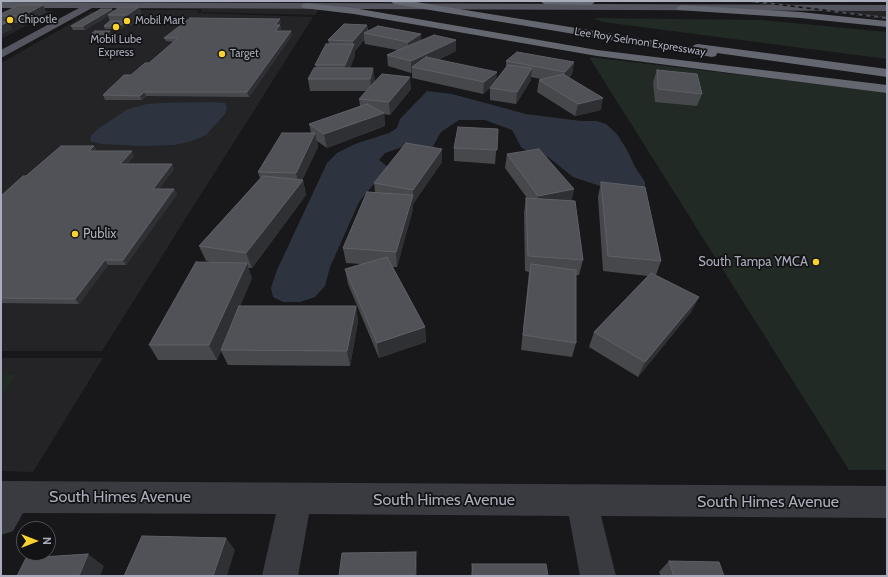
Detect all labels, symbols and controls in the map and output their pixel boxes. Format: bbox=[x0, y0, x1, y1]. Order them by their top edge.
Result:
place label: Chipotle bbox=[18, 13, 57, 27]
place label: Mobil Mart bbox=[135, 14, 185, 28]
marker: Chipotle bbox=[5, 15, 15, 25]
marker: Mobil Mart bbox=[122, 16, 132, 26]
marker: Mobil Lube Express bbox=[111, 22, 121, 32]
street label: Lee Roy Selmon Expressway bbox=[574, 25, 706, 59]
place label: Mobil Lube Express bbox=[90, 33, 142, 59]
place label: Target bbox=[230, 47, 259, 61]
marker: Target bbox=[217, 49, 227, 59]
place label: Publix bbox=[83, 226, 116, 242]
marker: Publix bbox=[70, 229, 80, 239]
place label: South Tampa YMCA bbox=[698, 254, 808, 270]
marker: South Tampa YMCA bbox=[811, 257, 821, 267]
street label: South Himes Avenue bbox=[49, 487, 191, 507]
street label: South Himes Avenue bbox=[373, 490, 515, 510]
street label: South Himes Avenue bbox=[697, 492, 839, 512]
north arrow bbox=[16, 521, 56, 561]
text: N bbox=[40, 537, 54, 545]

